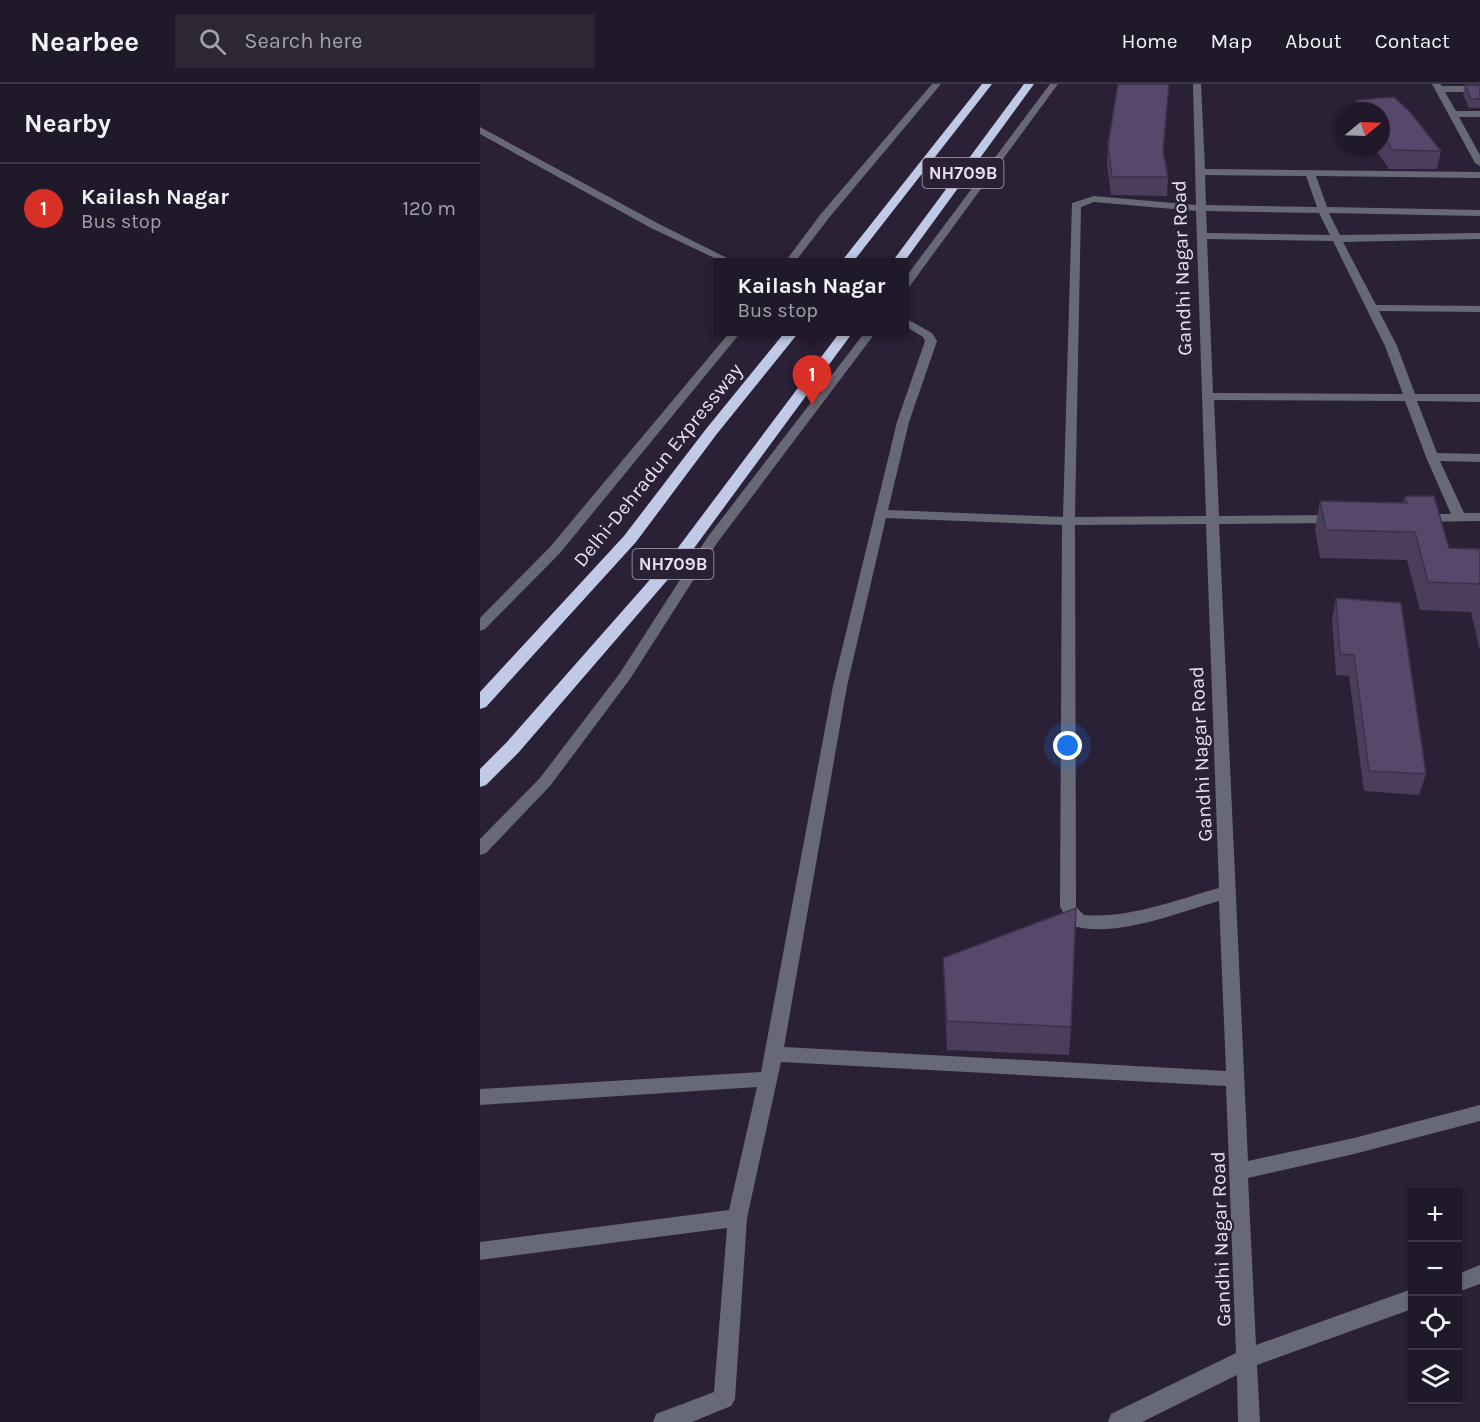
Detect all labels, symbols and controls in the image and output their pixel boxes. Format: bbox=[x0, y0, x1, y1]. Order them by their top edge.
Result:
search box bbox=[175, 14, 595, 68]
text: Nearbee bbox=[30, 25, 139, 58]
icon: search bbox=[196, 25, 229, 58]
text: Search here bbox=[244, 28, 363, 54]
text: Home bbox=[1122, 29, 1178, 53]
text: Map bbox=[1211, 29, 1252, 53]
text: About bbox=[1285, 29, 1342, 53]
text: Contact bbox=[1375, 29, 1450, 53]
north arrow bbox=[1336, 102, 1390, 156]
text: Nearby bbox=[24, 108, 111, 139]
road number: NH709B bbox=[922, 158, 1004, 188]
street label: Gandhi Nagar Road bbox=[1167, 180, 1197, 356]
text: Kailash Nagar bbox=[81, 184, 229, 210]
text: 1 bbox=[40, 197, 47, 220]
text: 120 m bbox=[402, 197, 456, 220]
text: Bus stop bbox=[81, 210, 161, 233]
popup bbox=[714, 258, 909, 336]
text: Kailash Nagar bbox=[738, 273, 885, 299]
text: Bus stop bbox=[738, 299, 818, 322]
pin: 1 bbox=[792, 356, 832, 405]
street label: Delhi-Dehradun Expressway bbox=[569, 359, 747, 571]
road number: NH709B bbox=[632, 549, 714, 579]
street label: Gandhi Nagar Road bbox=[1185, 666, 1217, 842]
your location bbox=[1053, 731, 1082, 760]
street label: Gandhi Nagar Road bbox=[1206, 1151, 1236, 1327]
map controls bbox=[1408, 1188, 1462, 1404]
button: + bbox=[1408, 1188, 1462, 1242]
button: − bbox=[1408, 1242, 1462, 1296]
button: locate bbox=[1408, 1296, 1462, 1350]
button: layers bbox=[1408, 1350, 1462, 1404]

